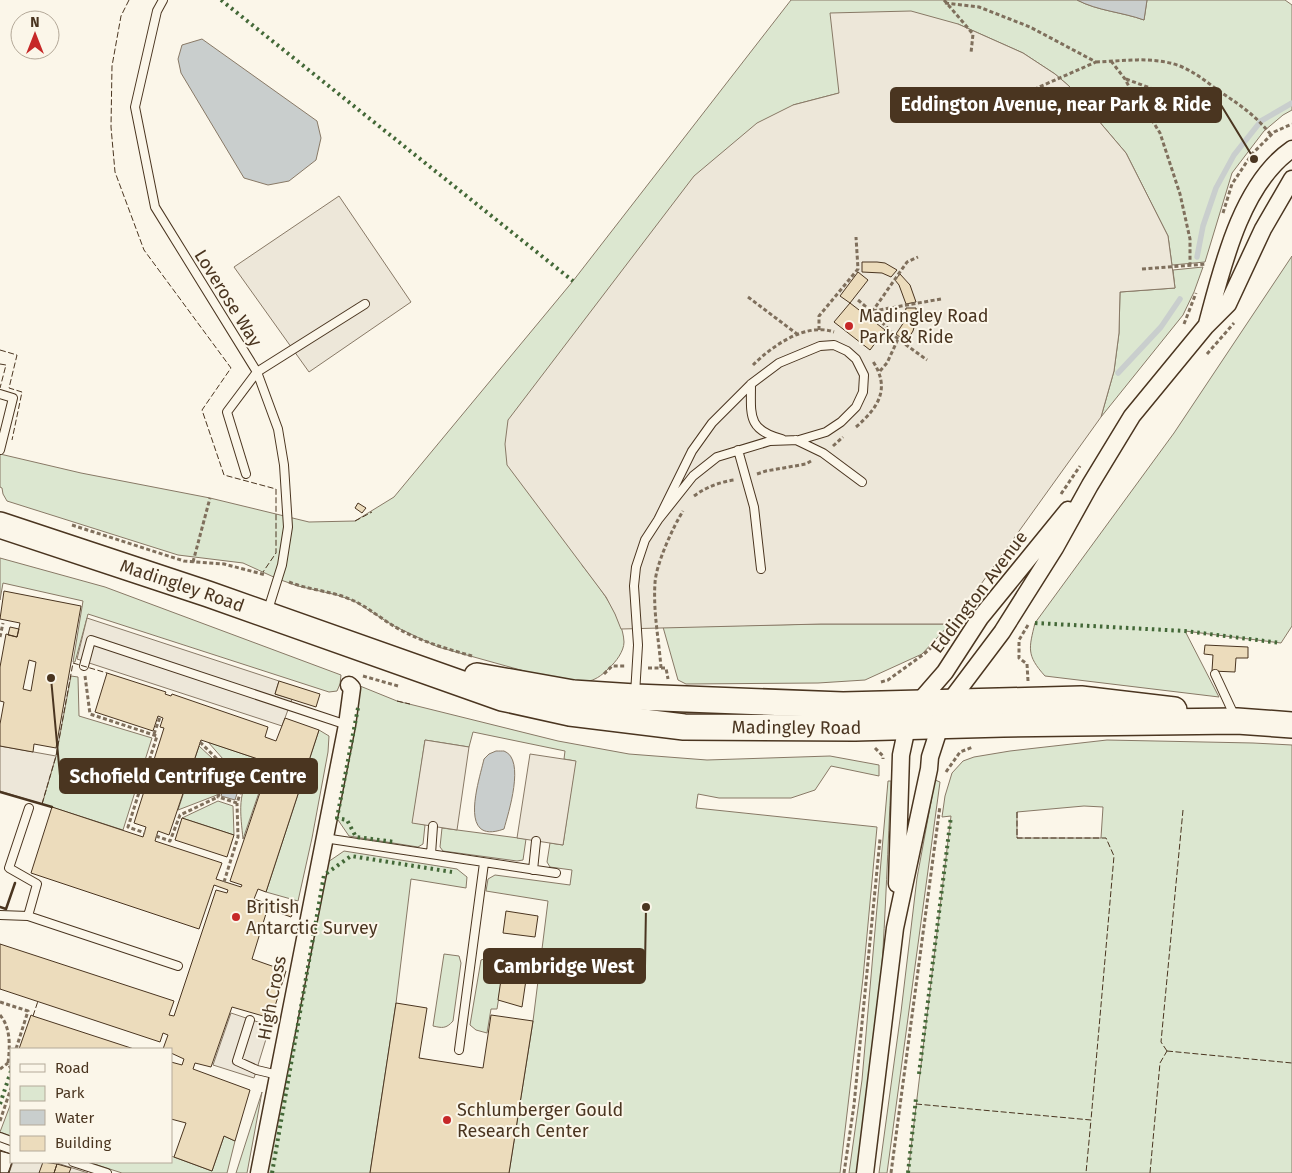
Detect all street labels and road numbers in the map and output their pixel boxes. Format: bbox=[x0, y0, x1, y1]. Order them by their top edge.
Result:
street label: Loverose Way bbox=[189, 245, 267, 351]
street label: Eddington Avenue bbox=[926, 526, 1032, 658]
street label: Madingley Road bbox=[117, 555, 247, 617]
street label: Madingley Road bbox=[732, 716, 862, 739]
street label: High Cross bbox=[253, 954, 291, 1042]

